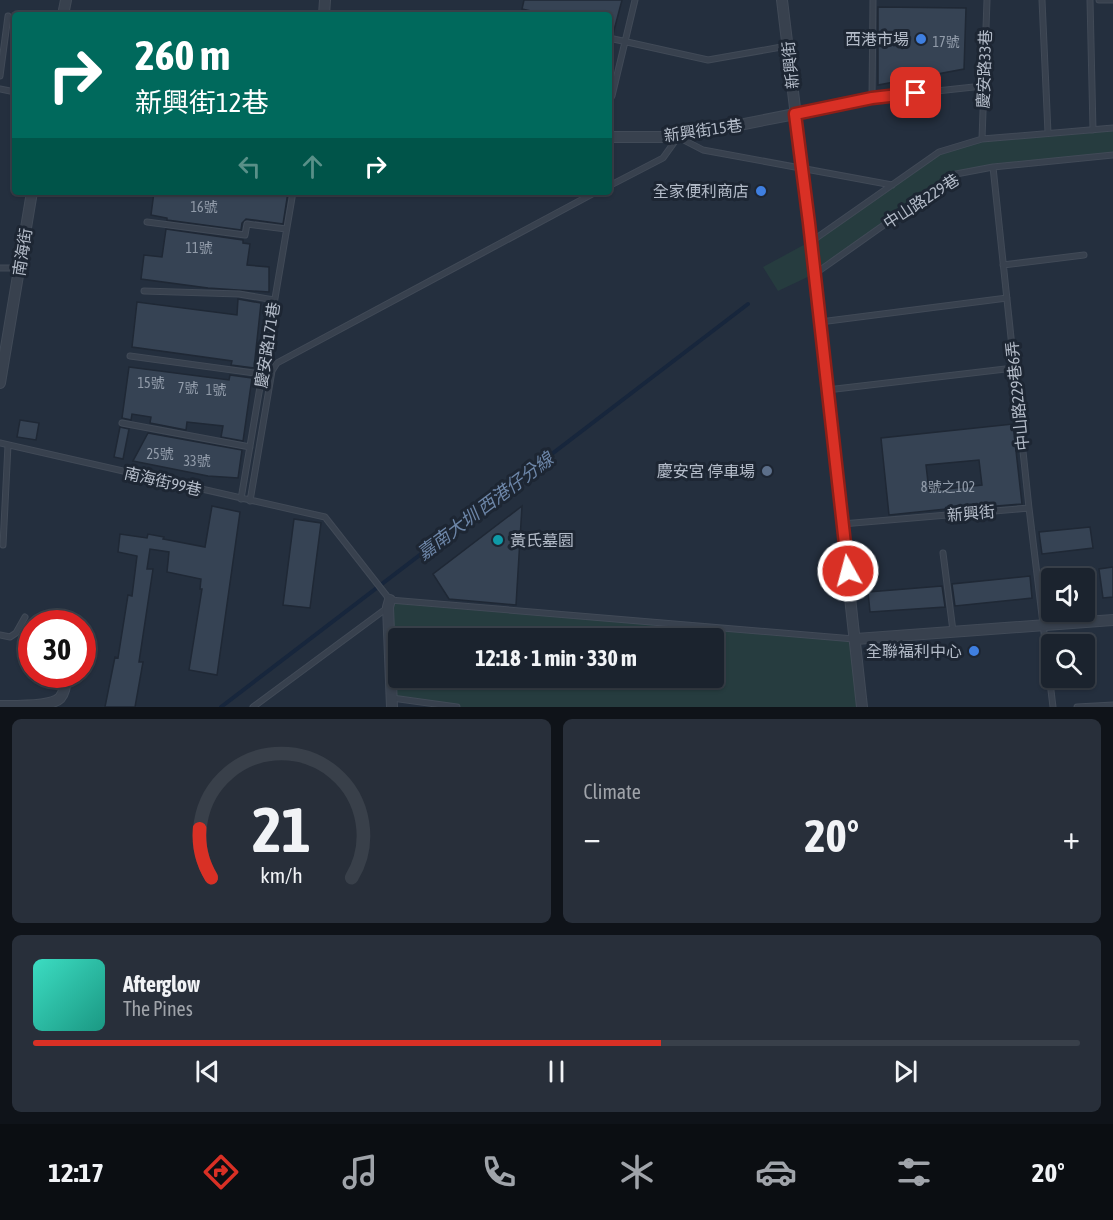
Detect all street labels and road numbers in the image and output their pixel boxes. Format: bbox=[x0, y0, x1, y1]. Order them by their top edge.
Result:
street label: 慶安路33巷 bbox=[974, 29, 994, 109]
street label: 新興街 bbox=[779, 40, 801, 90]
street label: 新興街15巷 bbox=[663, 116, 743, 144]
street label: 中山路229巷 bbox=[880, 170, 962, 232]
street label: 南海街 bbox=[9, 227, 35, 277]
street label: 慶安路171巷 bbox=[251, 301, 283, 389]
street label: 中山路229巷6弄 bbox=[1002, 340, 1032, 452]
street label: 南海街99巷 bbox=[122, 463, 204, 499]
street label: 新興街 bbox=[946, 502, 996, 524]

